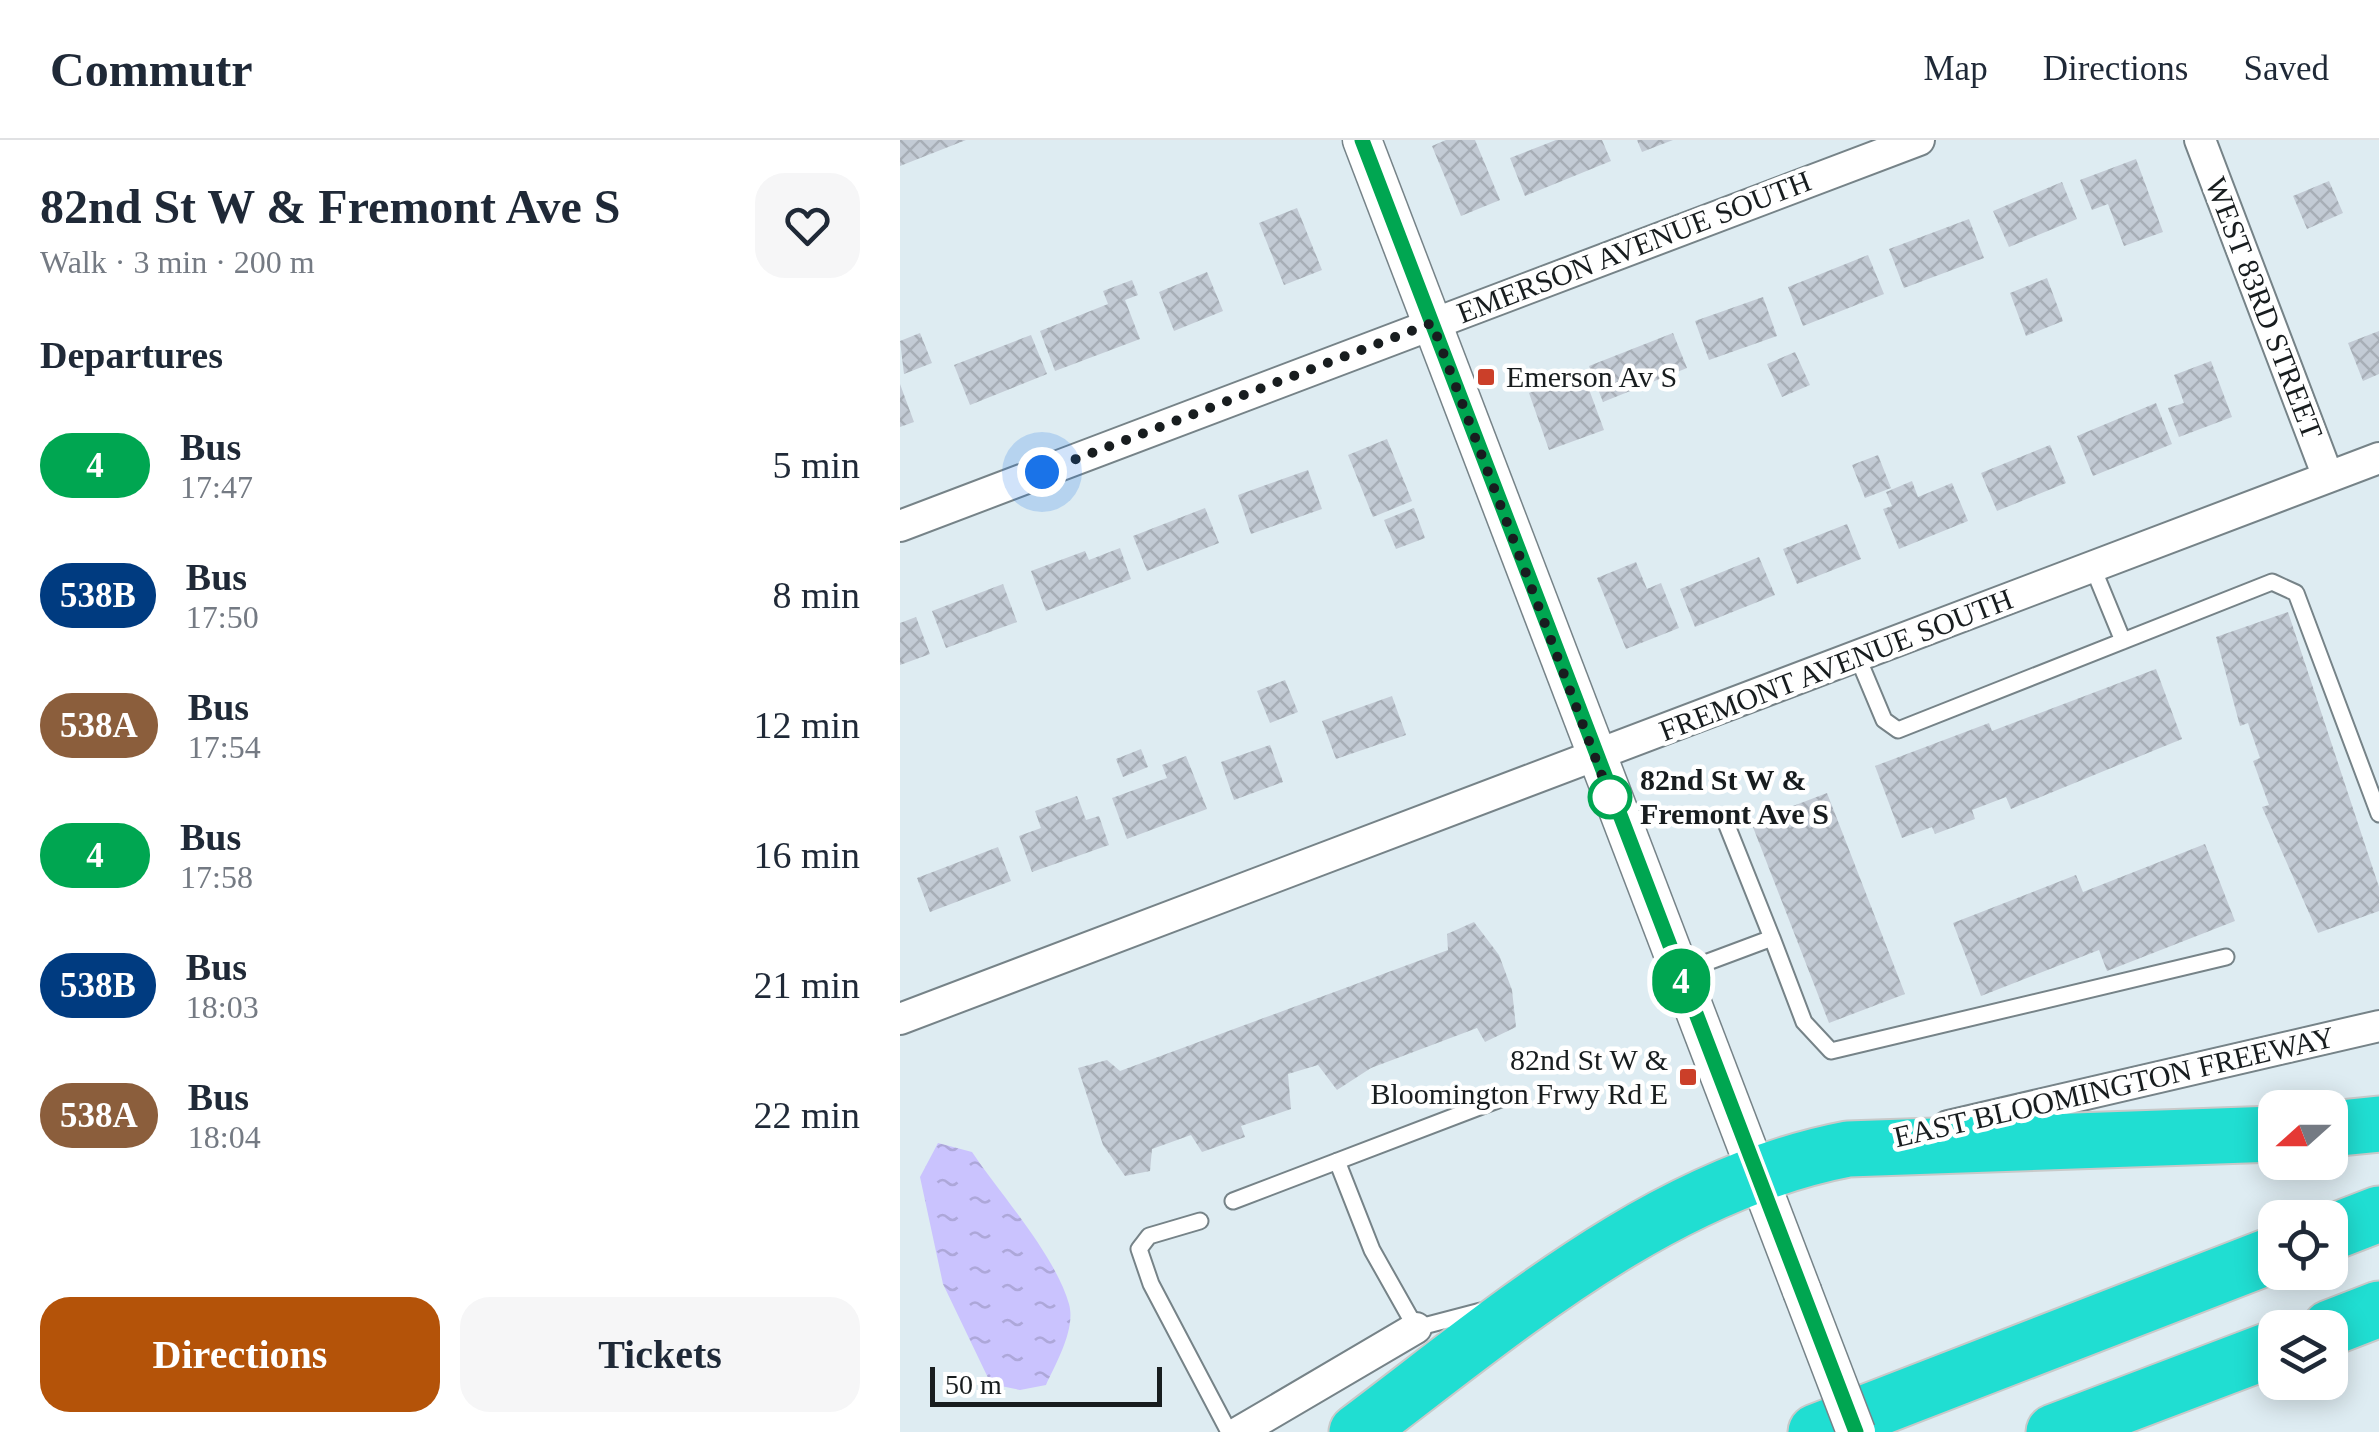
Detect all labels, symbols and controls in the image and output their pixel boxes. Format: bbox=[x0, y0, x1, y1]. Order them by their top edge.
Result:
text: Commutr bbox=[50, 43, 253, 96]
text: Map bbox=[1924, 49, 1988, 88]
text: Directions bbox=[2043, 49, 2188, 88]
text: Saved bbox=[2243, 49, 2329, 88]
street label: EMERSON AVENUE SOUTH bbox=[1452, 164, 1815, 329]
street label: WEST 83RD STREET bbox=[2199, 172, 2330, 443]
button: heart bbox=[755, 173, 860, 278]
text: 82nd St W & Fremont Ave S bbox=[40, 180, 621, 233]
text: Walk · 3 min · 200 m bbox=[40, 244, 315, 280]
text: Departures bbox=[40, 334, 223, 376]
place label: Emerson Av S bbox=[1506, 360, 1677, 393]
marker: Emerson Av S bbox=[1475, 366, 1497, 388]
text: Bus bbox=[180, 426, 241, 468]
text: 5 min bbox=[772, 444, 860, 486]
text: 4 bbox=[86, 446, 104, 485]
your location bbox=[1017, 447, 1067, 497]
text: 17:47 bbox=[180, 469, 253, 505]
text: Bus bbox=[186, 556, 247, 598]
text: 8 min bbox=[772, 574, 860, 616]
text: 538B bbox=[60, 576, 136, 615]
street label: FREMONT AVENUE SOUTH bbox=[1655, 582, 2017, 747]
text: 17:50 bbox=[186, 599, 259, 635]
text: Bus bbox=[188, 686, 249, 728]
text: 12 min bbox=[753, 704, 860, 746]
text: 538A bbox=[60, 706, 138, 745]
text: 17:54 bbox=[188, 729, 261, 765]
place label: 82nd St W & Fremont Ave S bbox=[1640, 763, 1829, 830]
marker: 82nd St W & Fremont Ave S bbox=[1589, 776, 1631, 818]
text: Bus bbox=[180, 816, 241, 858]
text: 16 min bbox=[753, 834, 860, 876]
text: 4 bbox=[86, 836, 104, 875]
text: 17:58 bbox=[180, 859, 253, 895]
text: Bus bbox=[186, 946, 247, 988]
line badge: 4 bbox=[1648, 948, 1714, 1014]
text: 4 bbox=[1672, 962, 1690, 1001]
text: 21 min bbox=[753, 964, 860, 1006]
text: 538B bbox=[60, 966, 136, 1005]
text: 18:03 bbox=[186, 989, 259, 1025]
street label: EAST BLOOMINGTON FREEWAY bbox=[1890, 1020, 2337, 1153]
place label: 82nd St W & Bloomington Frwy Rd E bbox=[1370, 1043, 1668, 1110]
marker: 82nd St W & Bloomington Frwy Rd E bbox=[1677, 1066, 1699, 1088]
text: Bus bbox=[188, 1076, 249, 1118]
north arrow bbox=[2258, 1090, 2348, 1180]
map controls bbox=[2258, 1090, 2348, 1400]
text: 22 min bbox=[753, 1094, 860, 1136]
text: 538A bbox=[60, 1096, 138, 1135]
text: 18:04 bbox=[188, 1119, 261, 1155]
button: locate bbox=[2258, 1200, 2348, 1290]
button: Directions bbox=[40, 1297, 440, 1412]
button: Tickets bbox=[460, 1297, 860, 1412]
button: layers bbox=[2258, 1310, 2348, 1400]
scale bar bbox=[930, 1362, 1162, 1406]
text: 50 m bbox=[945, 1369, 1002, 1400]

